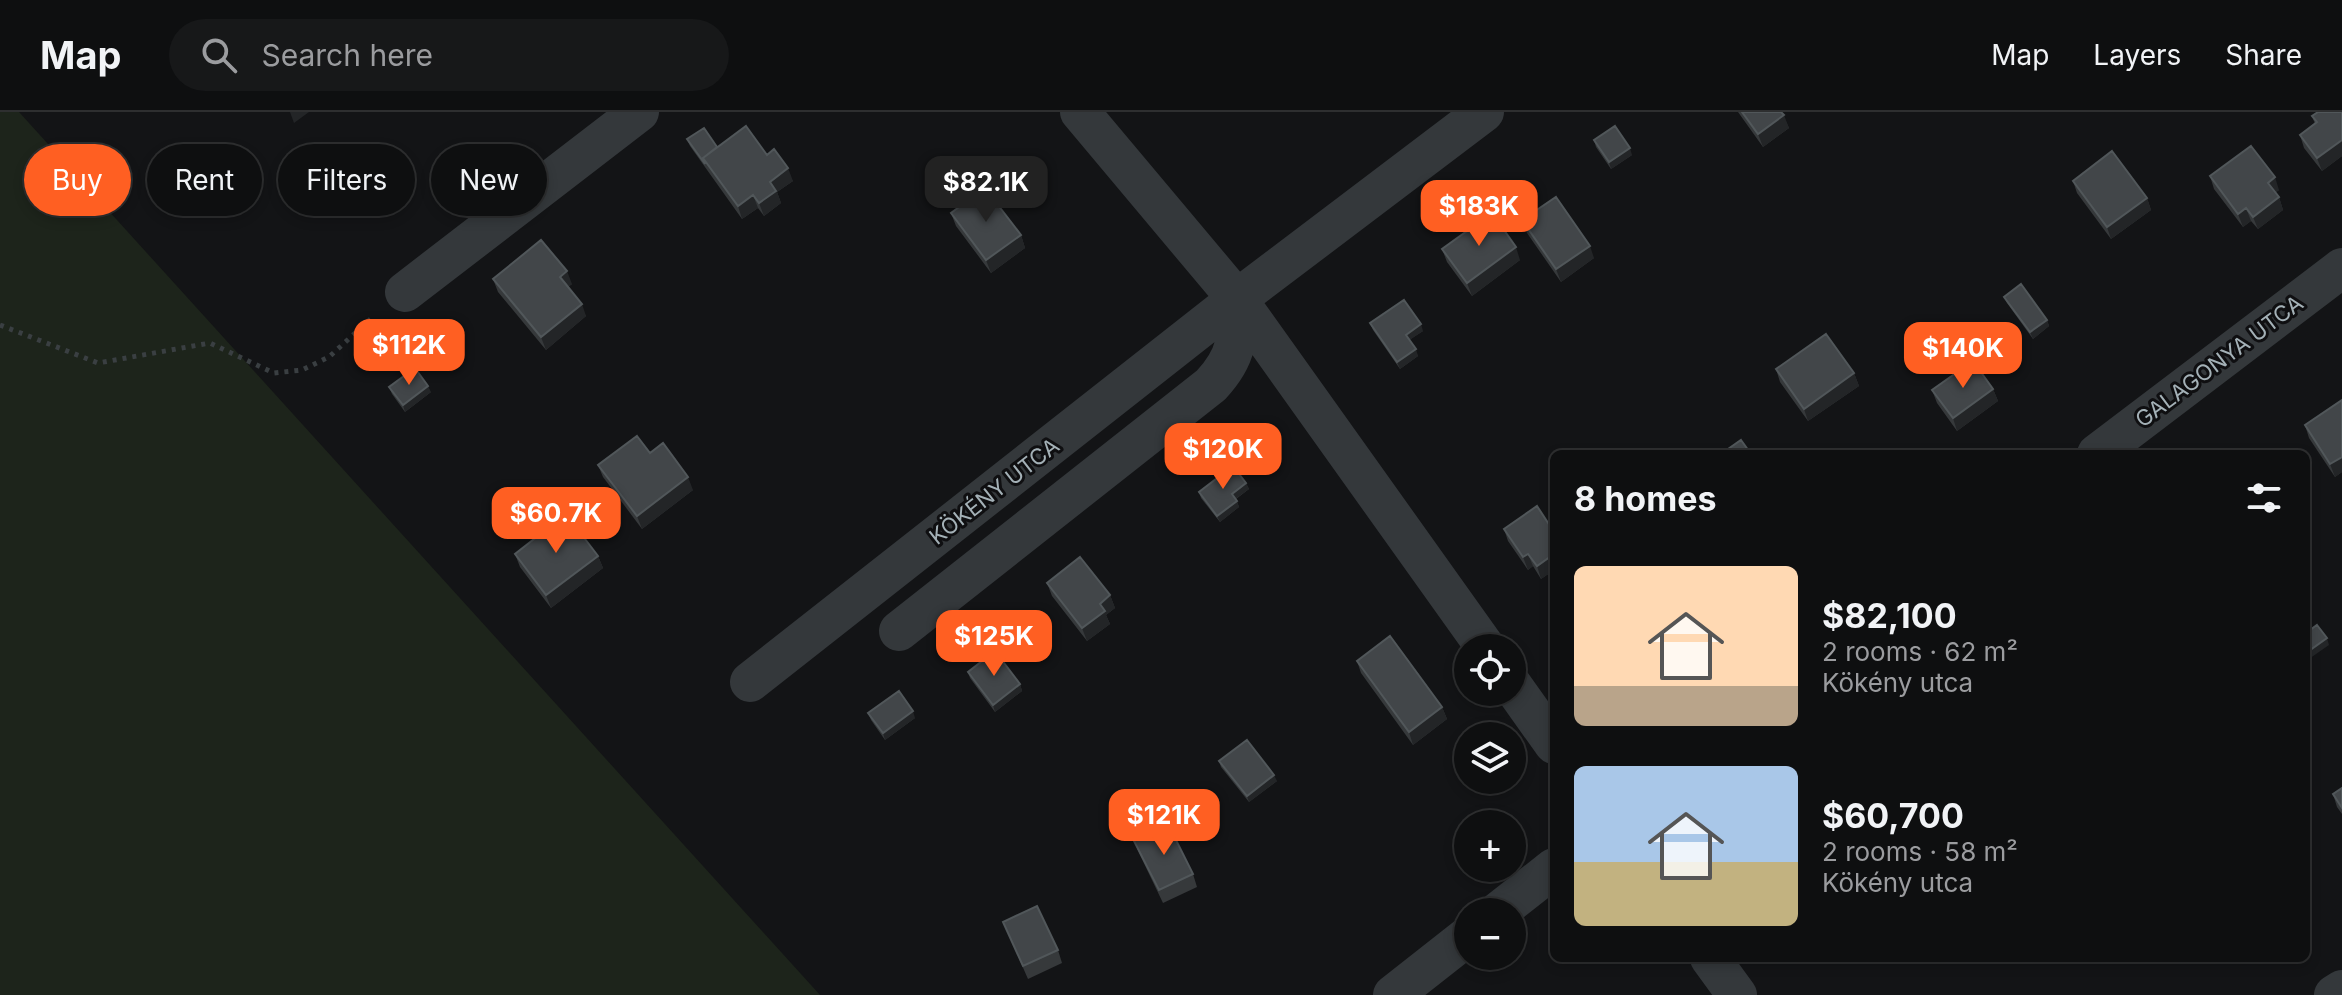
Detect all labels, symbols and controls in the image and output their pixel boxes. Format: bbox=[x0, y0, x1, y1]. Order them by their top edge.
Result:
search box bbox=[169, 19, 729, 91]
text: Map bbox=[40, 32, 121, 78]
icon: search bbox=[197, 33, 241, 77]
text: Search here bbox=[261, 37, 433, 73]
text: Map bbox=[1991, 38, 2049, 72]
text: Layers bbox=[2093, 38, 2181, 72]
text: Share bbox=[2225, 38, 2302, 72]
chip: Buy bbox=[24, 144, 131, 216]
chip: Rent bbox=[147, 144, 262, 216]
chip: Filters bbox=[278, 144, 415, 216]
chip: New bbox=[431, 144, 547, 216]
pin: $82.1K bbox=[921, 156, 1051, 224]
text: $82.1K bbox=[943, 166, 1029, 197]
pin: $183K bbox=[1423, 180, 1535, 248]
text: $183K bbox=[1439, 190, 1519, 221]
street label: GALAGONYA UTCA bbox=[2130, 289, 2308, 433]
pin: $112K bbox=[353, 319, 465, 387]
pin: $140K bbox=[1907, 322, 2019, 390]
text: $112K bbox=[372, 329, 446, 360]
text: $140K bbox=[1922, 332, 2004, 363]
pin: $120K bbox=[1167, 423, 1279, 491]
street label: KÖKÉNY UTCA bbox=[924, 432, 1064, 550]
text: $120K bbox=[1183, 433, 1263, 464]
icon: filters bbox=[2242, 476, 2286, 520]
text: 8 homes bbox=[1574, 478, 1717, 519]
pin: $60.7K bbox=[491, 487, 621, 555]
text: $60.7K bbox=[510, 497, 602, 528]
text: $82,100 bbox=[1822, 595, 1957, 636]
icon: home bbox=[1638, 598, 1734, 694]
pin: $125K bbox=[938, 610, 1050, 678]
text: $125K bbox=[954, 620, 1034, 651]
map controls bbox=[1454, 634, 1526, 970]
button: locate bbox=[1454, 634, 1526, 706]
text: 2 rooms · 62 m² bbox=[1822, 636, 2018, 667]
text: Kökény utca bbox=[1822, 667, 1973, 698]
button: layers bbox=[1454, 722, 1526, 794]
pin: $121K bbox=[1108, 789, 1220, 857]
text: $60,700 bbox=[1822, 795, 1964, 836]
icon: home bbox=[1638, 798, 1734, 894]
text: $121K bbox=[1127, 799, 1201, 830]
button: + bbox=[1454, 810, 1526, 882]
text: 2 rooms · 58 m² bbox=[1822, 836, 2018, 867]
text: Kökény utca bbox=[1822, 867, 1973, 898]
button: − bbox=[1454, 898, 1526, 970]

